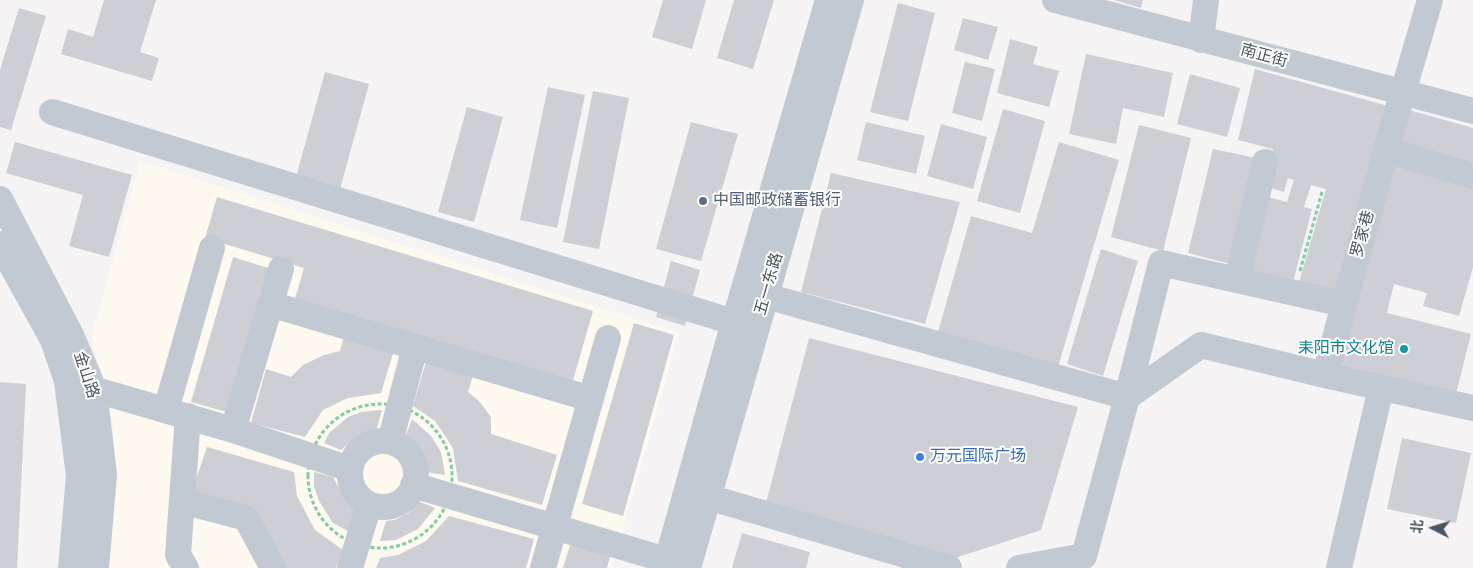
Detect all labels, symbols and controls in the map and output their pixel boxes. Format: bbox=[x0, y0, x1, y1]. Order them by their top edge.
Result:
street label: 南正街 bbox=[1238, 41, 1290, 71]
place label: 中国邮政储蓄银行 bbox=[713, 191, 841, 211]
marker: 中国邮政储蓄银行 bbox=[697, 195, 709, 207]
street label: 罗家巷 bbox=[1348, 208, 1378, 260]
street label: 五一东路 bbox=[751, 251, 787, 317]
place label: 耒阳市文化馆 bbox=[1298, 339, 1394, 359]
marker: 耒阳市文化馆 bbox=[1398, 343, 1410, 355]
street label: 金山路 bbox=[69, 349, 103, 401]
place label: 万元国际广场 bbox=[930, 447, 1026, 467]
marker: 万元国际广场 bbox=[914, 451, 926, 463]
north arrow bbox=[1408, 503, 1458, 553]
text: 北 bbox=[1408, 519, 1427, 534]

